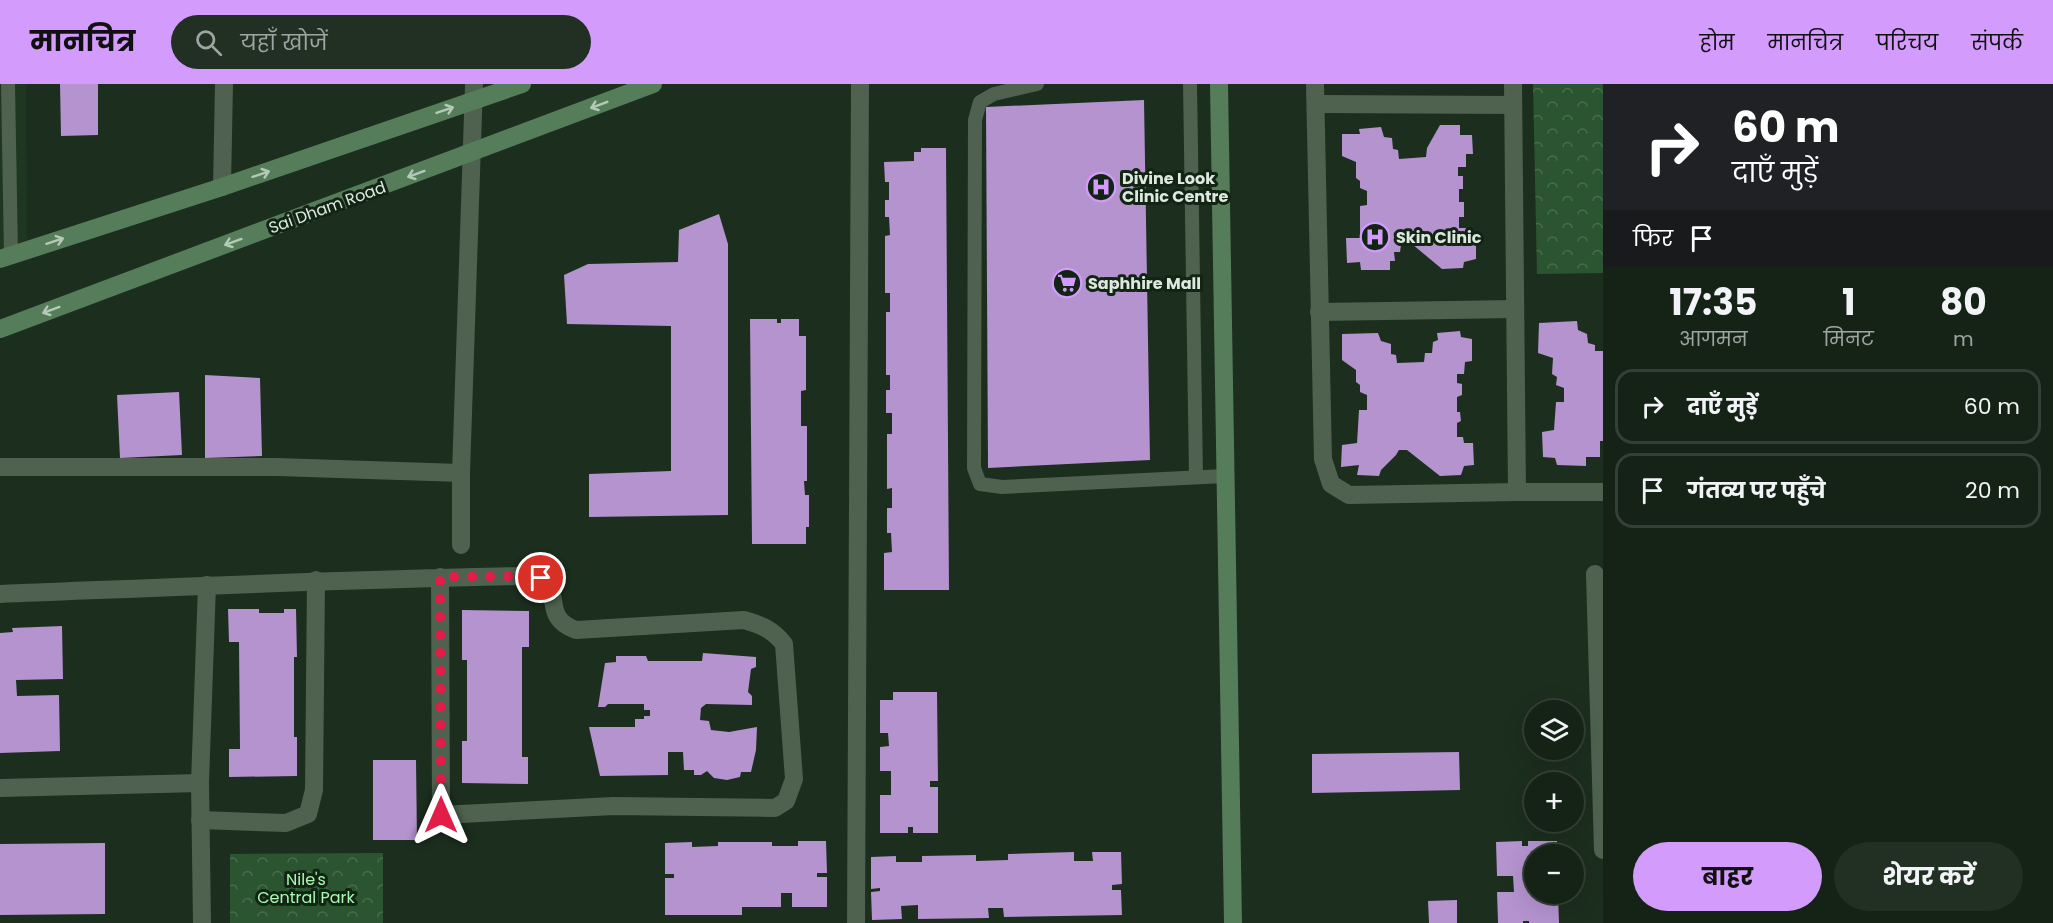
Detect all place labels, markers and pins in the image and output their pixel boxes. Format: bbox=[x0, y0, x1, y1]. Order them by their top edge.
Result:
place label: Divine Look Clinic Centre bbox=[1122, 167, 1228, 208]
hospital icon: Divine Look Clinic Centre bbox=[1085, 171, 1117, 203]
hospital icon: Skin Clinic bbox=[1359, 221, 1391, 253]
place label: Skin Clinic bbox=[1396, 226, 1482, 249]
supermarket icon: Saphhire Mall bbox=[1051, 267, 1083, 299]
place label: Saphhire Mall bbox=[1088, 272, 1201, 295]
pin bbox=[515, 552, 566, 603]

